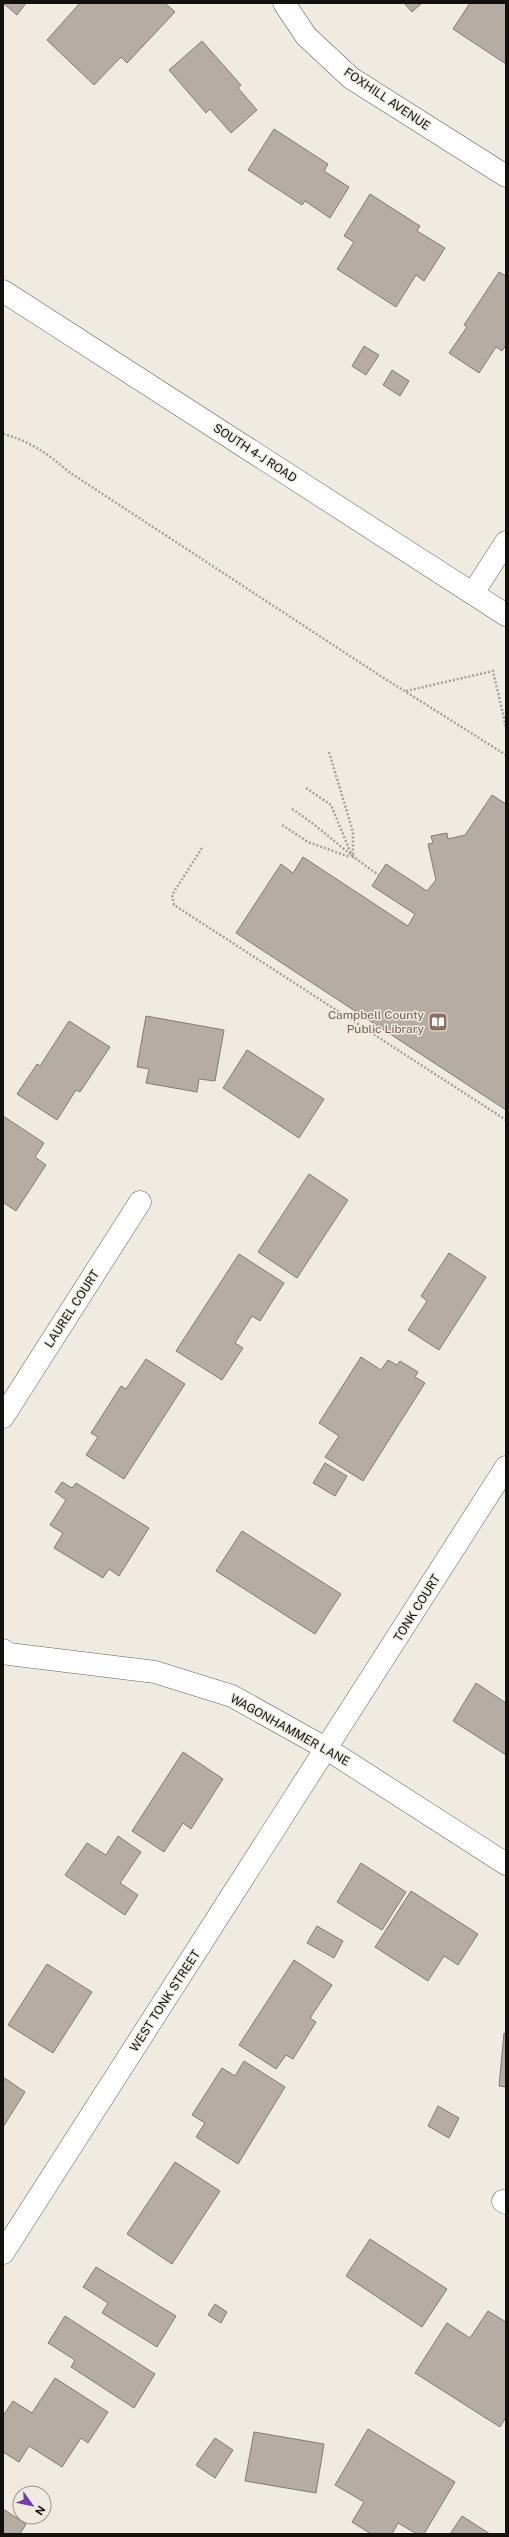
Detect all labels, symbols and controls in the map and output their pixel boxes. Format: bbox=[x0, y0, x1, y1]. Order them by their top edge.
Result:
street label: FOXHILL AVENUE bbox=[341, 65, 433, 133]
street label: SOUTH 4-J ROAD bbox=[211, 421, 299, 485]
place label: Campbell County Public Library bbox=[328, 1008, 425, 1036]
library icon: Campbell County Public Library bbox=[427, 1011, 449, 1033]
street label: LAUREL COURT bbox=[42, 1268, 102, 1350]
street label: TONK COURT bbox=[391, 1572, 443, 1644]
street label: WAGONHAMMER LANE bbox=[228, 1691, 352, 1769]
street label: WEST TONK STREET bbox=[127, 1948, 203, 2054]
north arrow bbox=[12, 2485, 52, 2525]
text: N bbox=[33, 2504, 48, 2517]

